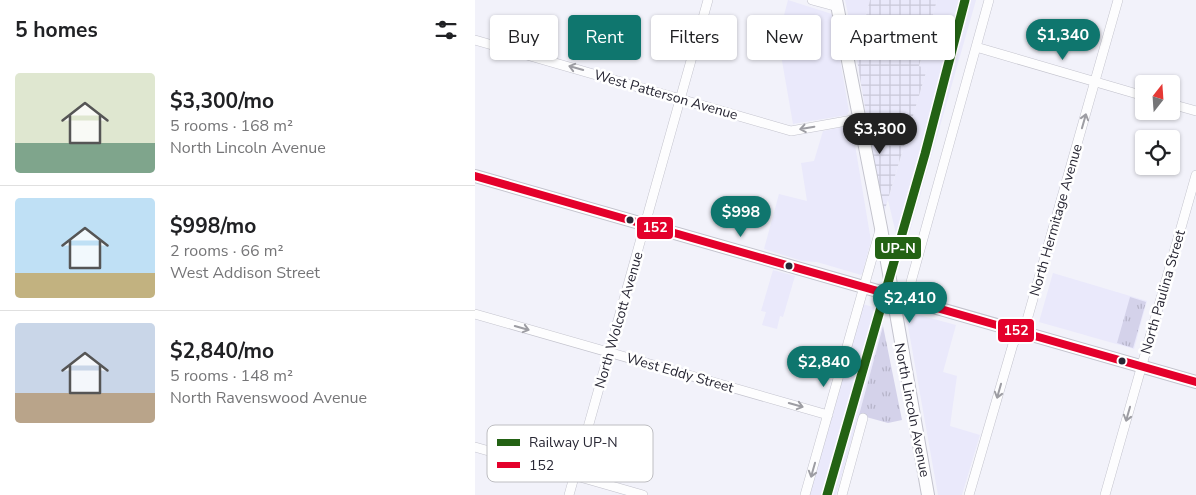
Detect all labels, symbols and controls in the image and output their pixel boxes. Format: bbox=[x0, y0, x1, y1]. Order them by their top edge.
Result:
chip: Buy bbox=[490, 15, 558, 60]
chip: Rent bbox=[568, 15, 641, 60]
chip: Filters bbox=[651, 15, 737, 60]
chip: New bbox=[747, 15, 821, 60]
chip: Apartment bbox=[831, 15, 955, 60]
text: 5 homes bbox=[15, 16, 98, 44]
icon: filters bbox=[432, 16, 460, 44]
pin: $1,340 bbox=[1022, 18, 1104, 61]
text: $1,340 bbox=[1037, 24, 1089, 46]
one-way arrow bbox=[568, 63, 584, 73]
street label: West Patterson Avenue bbox=[592, 65, 740, 125]
north arrow bbox=[1135, 75, 1180, 120]
map controls bbox=[1135, 75, 1180, 175]
text: $3,300/mo bbox=[170, 87, 274, 115]
icon: home bbox=[55, 93, 115, 153]
pin: $3,300 bbox=[839, 112, 921, 155]
one-way arrow bbox=[1079, 114, 1089, 130]
text: 5 rooms · 168 m² bbox=[170, 115, 293, 137]
text: $3,300 bbox=[854, 118, 906, 140]
one-way arrow bbox=[800, 123, 816, 133]
button: locate bbox=[1135, 130, 1180, 175]
text: North Lincoln Avenue bbox=[170, 137, 326, 159]
street label: North Hermitage Avenue bbox=[1025, 142, 1087, 298]
pin: $998 bbox=[711, 196, 771, 238]
text: $998 bbox=[722, 201, 760, 223]
text: $998/mo bbox=[170, 212, 256, 240]
unlabelled marker bbox=[625, 215, 635, 225]
line badge: 152 bbox=[636, 216, 674, 240]
icon: home bbox=[55, 218, 115, 278]
text: 152 bbox=[642, 218, 668, 237]
street label: North Paulina Street bbox=[1136, 228, 1190, 356]
line badge: UP-N bbox=[874, 236, 922, 260]
text: UP-N bbox=[880, 239, 916, 258]
text: 2 rooms · 66 m² bbox=[170, 240, 283, 262]
street label: North Wolcott Avenue bbox=[590, 249, 648, 391]
unlabelled marker bbox=[784, 261, 794, 271]
text: West Addison Street bbox=[170, 262, 320, 284]
pin: $2,410 bbox=[869, 282, 951, 324]
text: $2,410 bbox=[884, 287, 936, 309]
line badge: 152 bbox=[997, 318, 1035, 343]
text: 152 bbox=[1003, 321, 1029, 340]
one-way arrow bbox=[513, 323, 529, 333]
text: $2,840/mo bbox=[170, 337, 274, 365]
street label: North Lincoln Avenue bbox=[890, 341, 934, 479]
icon: home bbox=[55, 343, 115, 403]
pin: $2,840 bbox=[783, 346, 865, 388]
street label: West Eddy Street bbox=[624, 349, 736, 397]
text: $2,840 bbox=[798, 351, 850, 373]
unlabelled marker bbox=[1117, 356, 1127, 366]
text: 5 rooms · 148 m² bbox=[170, 365, 293, 387]
one-way arrow bbox=[993, 383, 1003, 399]
text: North Ravenswood Avenue bbox=[170, 387, 367, 409]
one-way arrow bbox=[788, 401, 804, 411]
one-way arrow bbox=[1123, 405, 1132, 421]
legend bbox=[487, 425, 653, 482]
text: Railway UP-N bbox=[529, 433, 618, 452]
text: 152 bbox=[529, 456, 554, 475]
one-way arrow bbox=[807, 461, 817, 477]

